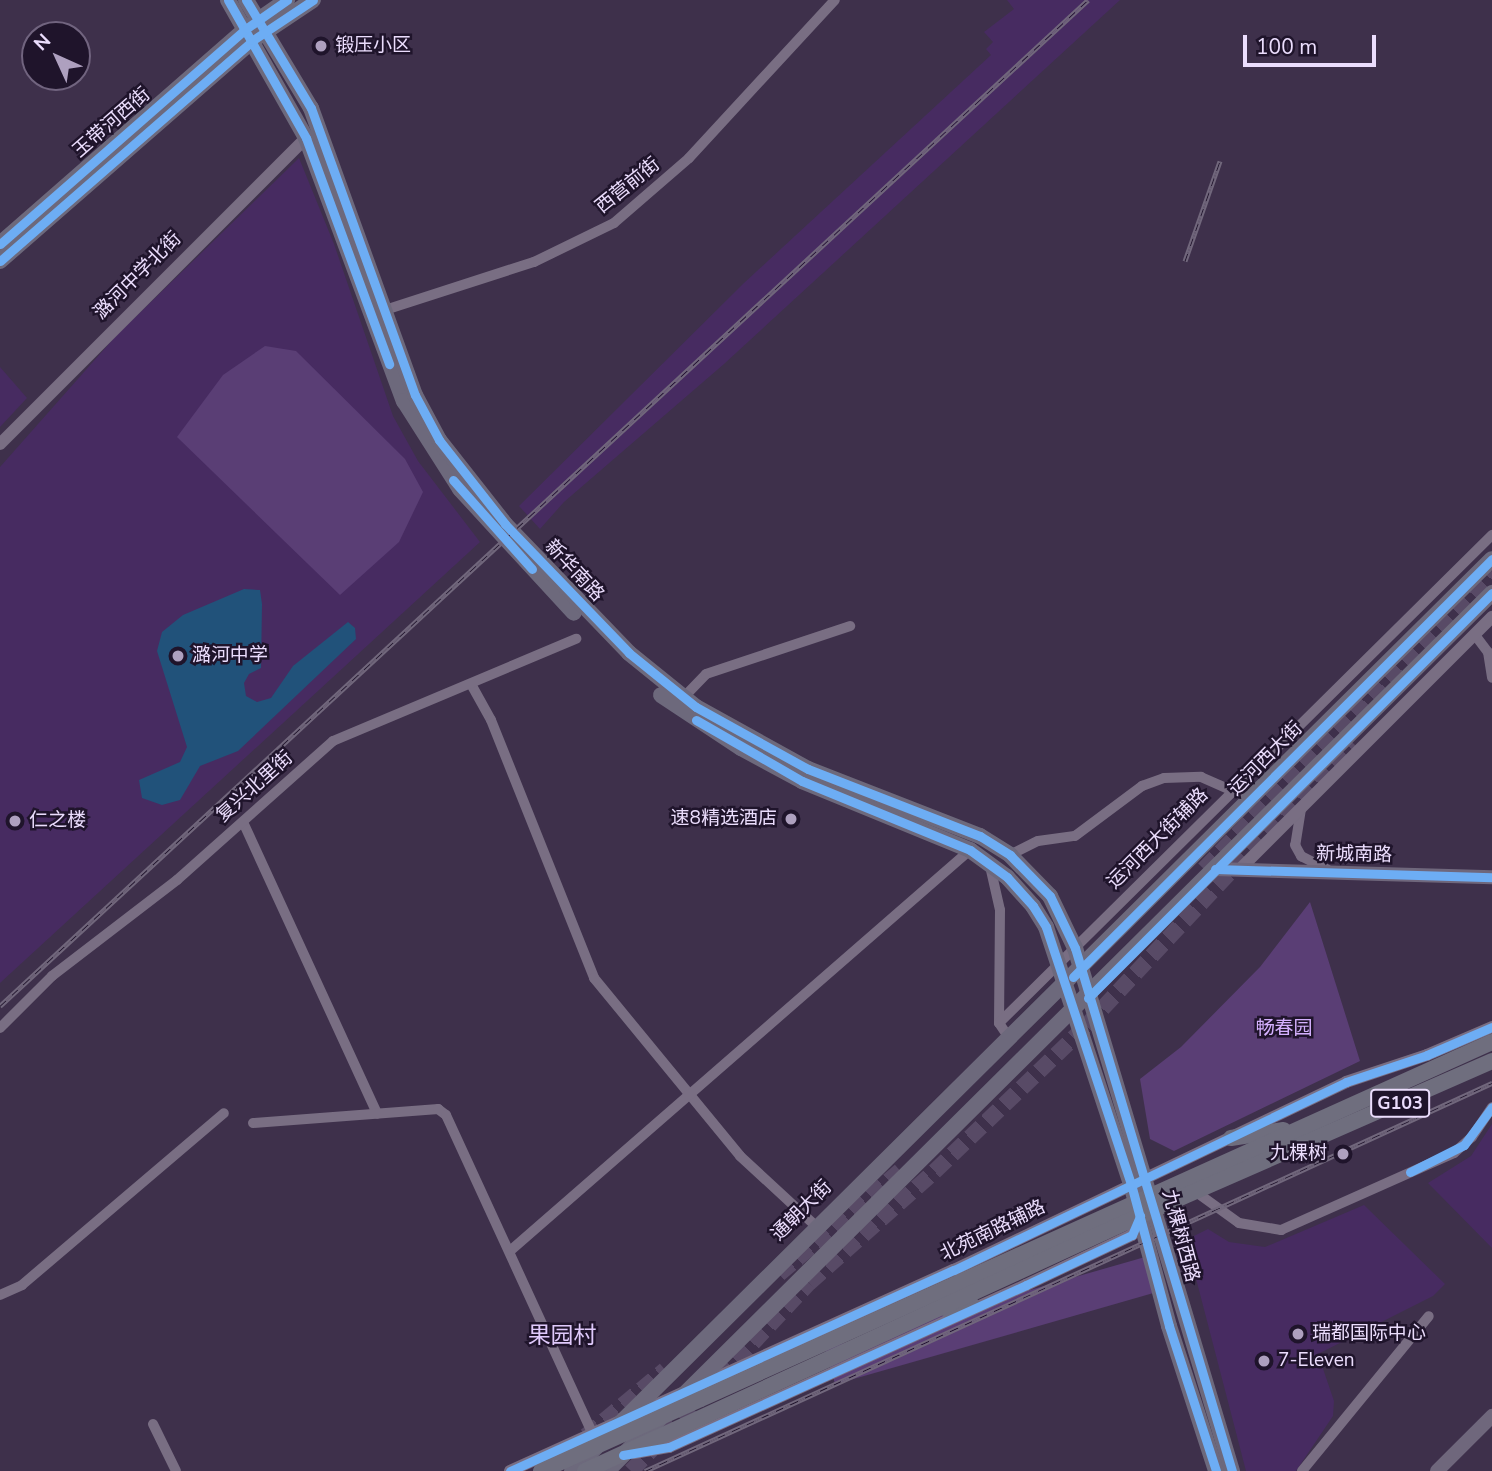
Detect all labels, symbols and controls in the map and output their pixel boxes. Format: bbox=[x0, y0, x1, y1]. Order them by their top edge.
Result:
north arrow bbox=[21, 21, 91, 91]
scale bar bbox=[1247, 21, 1380, 65]
text: N bbox=[28, 28, 57, 57]
text: 100 m bbox=[1256, 33, 1317, 61]
place label: 锻压小区 bbox=[335, 35, 411, 57]
marker: 锻压小区 bbox=[313, 38, 329, 54]
street label: 玉带河西街 bbox=[69, 83, 155, 163]
street label: 西营前街 bbox=[591, 153, 665, 219]
street label: 潞河中学北街 bbox=[90, 228, 186, 324]
street label: 新华南路 bbox=[540, 535, 608, 607]
place label: 潞河中学 bbox=[192, 645, 268, 667]
marker: 潞河中学 bbox=[170, 648, 186, 664]
street label: 运河西大街 bbox=[1224, 717, 1308, 801]
street label: 复兴北里街 bbox=[212, 747, 298, 827]
street label: 运河西大街辅路 bbox=[1103, 784, 1213, 894]
place label: 速8精选酒店 bbox=[671, 808, 777, 830]
place label: 仁之楼 bbox=[29, 810, 86, 832]
marker: 速8精选酒店 bbox=[783, 811, 799, 827]
marker: 仁之楼 bbox=[7, 813, 23, 829]
street label: 新城南路 bbox=[1316, 843, 1392, 867]
park label: 畅春园 bbox=[1256, 1018, 1312, 1040]
road number: G103 bbox=[1368, 1088, 1432, 1118]
place label: 九棵树 bbox=[1270, 1143, 1327, 1165]
marker: 九棵树 bbox=[1333, 1144, 1353, 1164]
street label: 通朝大街 bbox=[767, 1176, 837, 1246]
street label: 九棵树西路 bbox=[1157, 1187, 1203, 1285]
street label: 北苑南路辅路 bbox=[937, 1196, 1049, 1266]
district label: 果园村 bbox=[528, 1322, 596, 1350]
place label: 瑞都国际中心 bbox=[1312, 1323, 1426, 1345]
marker: 瑞都国际中心 bbox=[1290, 1326, 1306, 1342]
place label: 7-Eleven bbox=[1278, 1350, 1355, 1372]
marker: 7-Eleven bbox=[1256, 1353, 1272, 1369]

